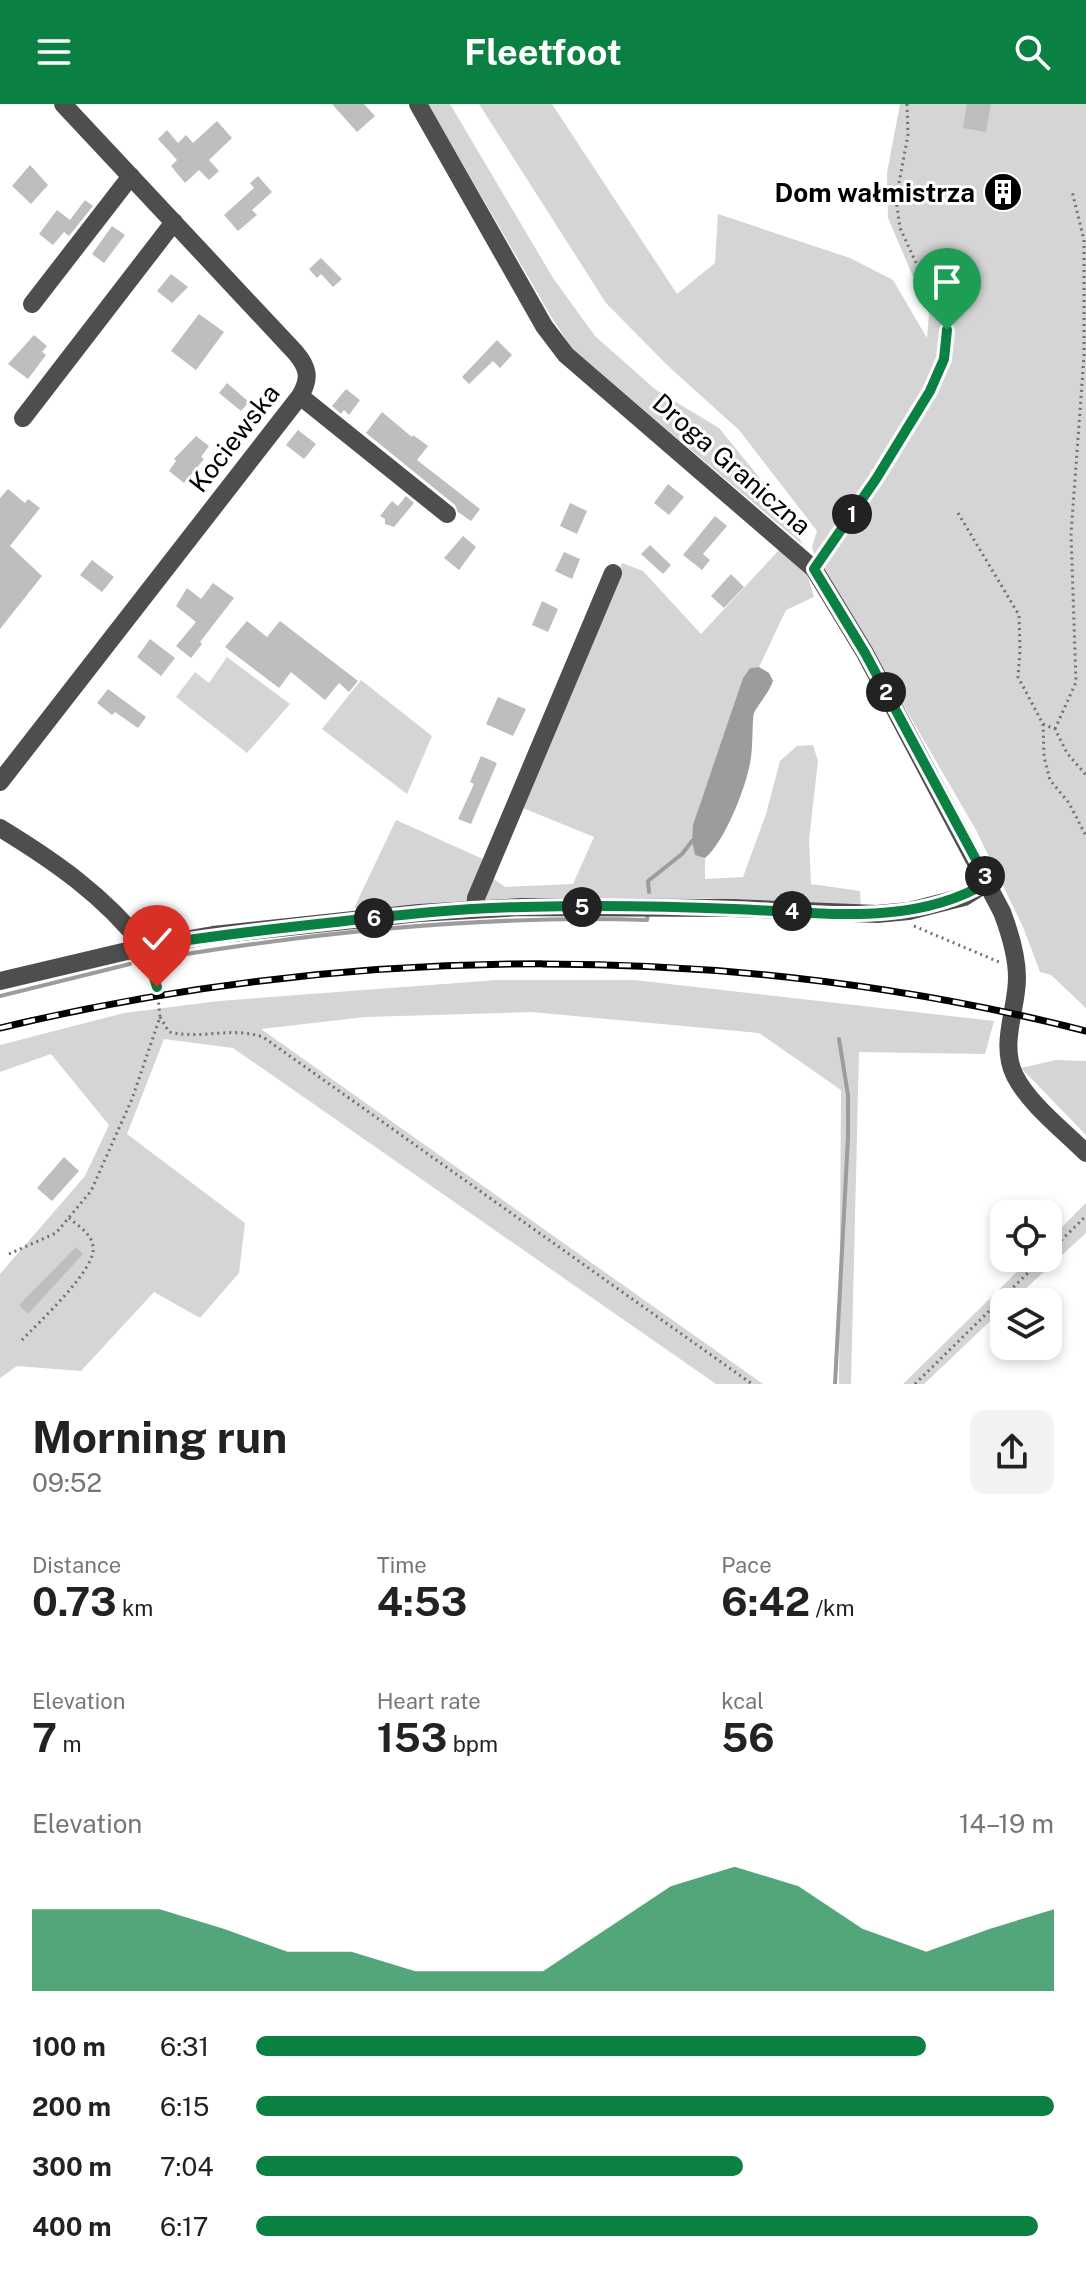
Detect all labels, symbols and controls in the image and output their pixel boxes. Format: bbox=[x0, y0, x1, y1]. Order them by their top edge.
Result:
icon: menu bbox=[32, 30, 76, 74]
icon: search bbox=[1010, 30, 1054, 74]
text: Fleetfoot bbox=[464, 31, 622, 73]
building icon: Dom wałmistrza bbox=[982, 171, 1024, 213]
place label: Dom wałmistrza bbox=[775, 177, 975, 208]
pin bbox=[913, 248, 981, 330]
icon: arrive bbox=[925, 260, 969, 304]
street label: Kociewska bbox=[182, 378, 286, 498]
street label: Droga Graniczna bbox=[647, 387, 817, 541]
pin: 1 bbox=[832, 494, 872, 534]
text: 1 bbox=[847, 501, 857, 527]
pin: 2 bbox=[866, 672, 906, 712]
text: 2 bbox=[879, 679, 893, 705]
pin: 3 bbox=[965, 856, 1005, 896]
text: 3 bbox=[978, 863, 992, 889]
pin: 5 bbox=[562, 887, 602, 927]
pin: 4 bbox=[772, 891, 812, 931]
text: 5 bbox=[575, 894, 589, 920]
pin: 6 bbox=[354, 898, 394, 938]
text: 4 bbox=[785, 898, 799, 924]
pin bbox=[123, 905, 191, 987]
text: 6 bbox=[367, 905, 381, 931]
icon: check bbox=[135, 917, 179, 961]
map controls bbox=[990, 1200, 1062, 1360]
button: locate bbox=[990, 1200, 1062, 1272]
button: layers bbox=[990, 1288, 1062, 1360]
button: share bbox=[970, 1410, 1054, 1494]
text: Morning run bbox=[32, 1411, 287, 1463]
text: 09:52 bbox=[32, 1467, 102, 1498]
text: Distance bbox=[32, 1552, 121, 1578]
text: Time bbox=[377, 1552, 427, 1578]
text: Pace bbox=[721, 1552, 772, 1578]
text: 0.73 bbox=[32, 1578, 117, 1625]
text: 4:53 bbox=[377, 1578, 467, 1625]
text: 6:42 bbox=[721, 1578, 810, 1625]
text: km bbox=[117, 1595, 153, 1621]
text: /km bbox=[810, 1595, 855, 1621]
text: Elevation bbox=[32, 1688, 125, 1714]
text: Heart rate bbox=[377, 1688, 481, 1714]
text: kcal bbox=[721, 1688, 764, 1714]
text: 7 bbox=[32, 1714, 57, 1761]
text: 153 bbox=[377, 1714, 447, 1761]
text: 56 bbox=[721, 1714, 775, 1761]
text: m bbox=[57, 1731, 81, 1757]
text: bpm bbox=[447, 1731, 498, 1757]
text: Elevation bbox=[32, 1808, 142, 1839]
text: 14–19 m bbox=[959, 1808, 1054, 1839]
text: 100 m bbox=[32, 2031, 106, 2062]
text: 6:31 bbox=[160, 2031, 209, 2062]
text: 200 m bbox=[32, 2091, 111, 2122]
text: 6:15 bbox=[160, 2091, 209, 2122]
text: 300 m bbox=[32, 2151, 112, 2182]
text: 7:04 bbox=[160, 2151, 214, 2182]
text: 400 m bbox=[32, 2211, 112, 2242]
text: 6:17 bbox=[160, 2211, 208, 2242]

